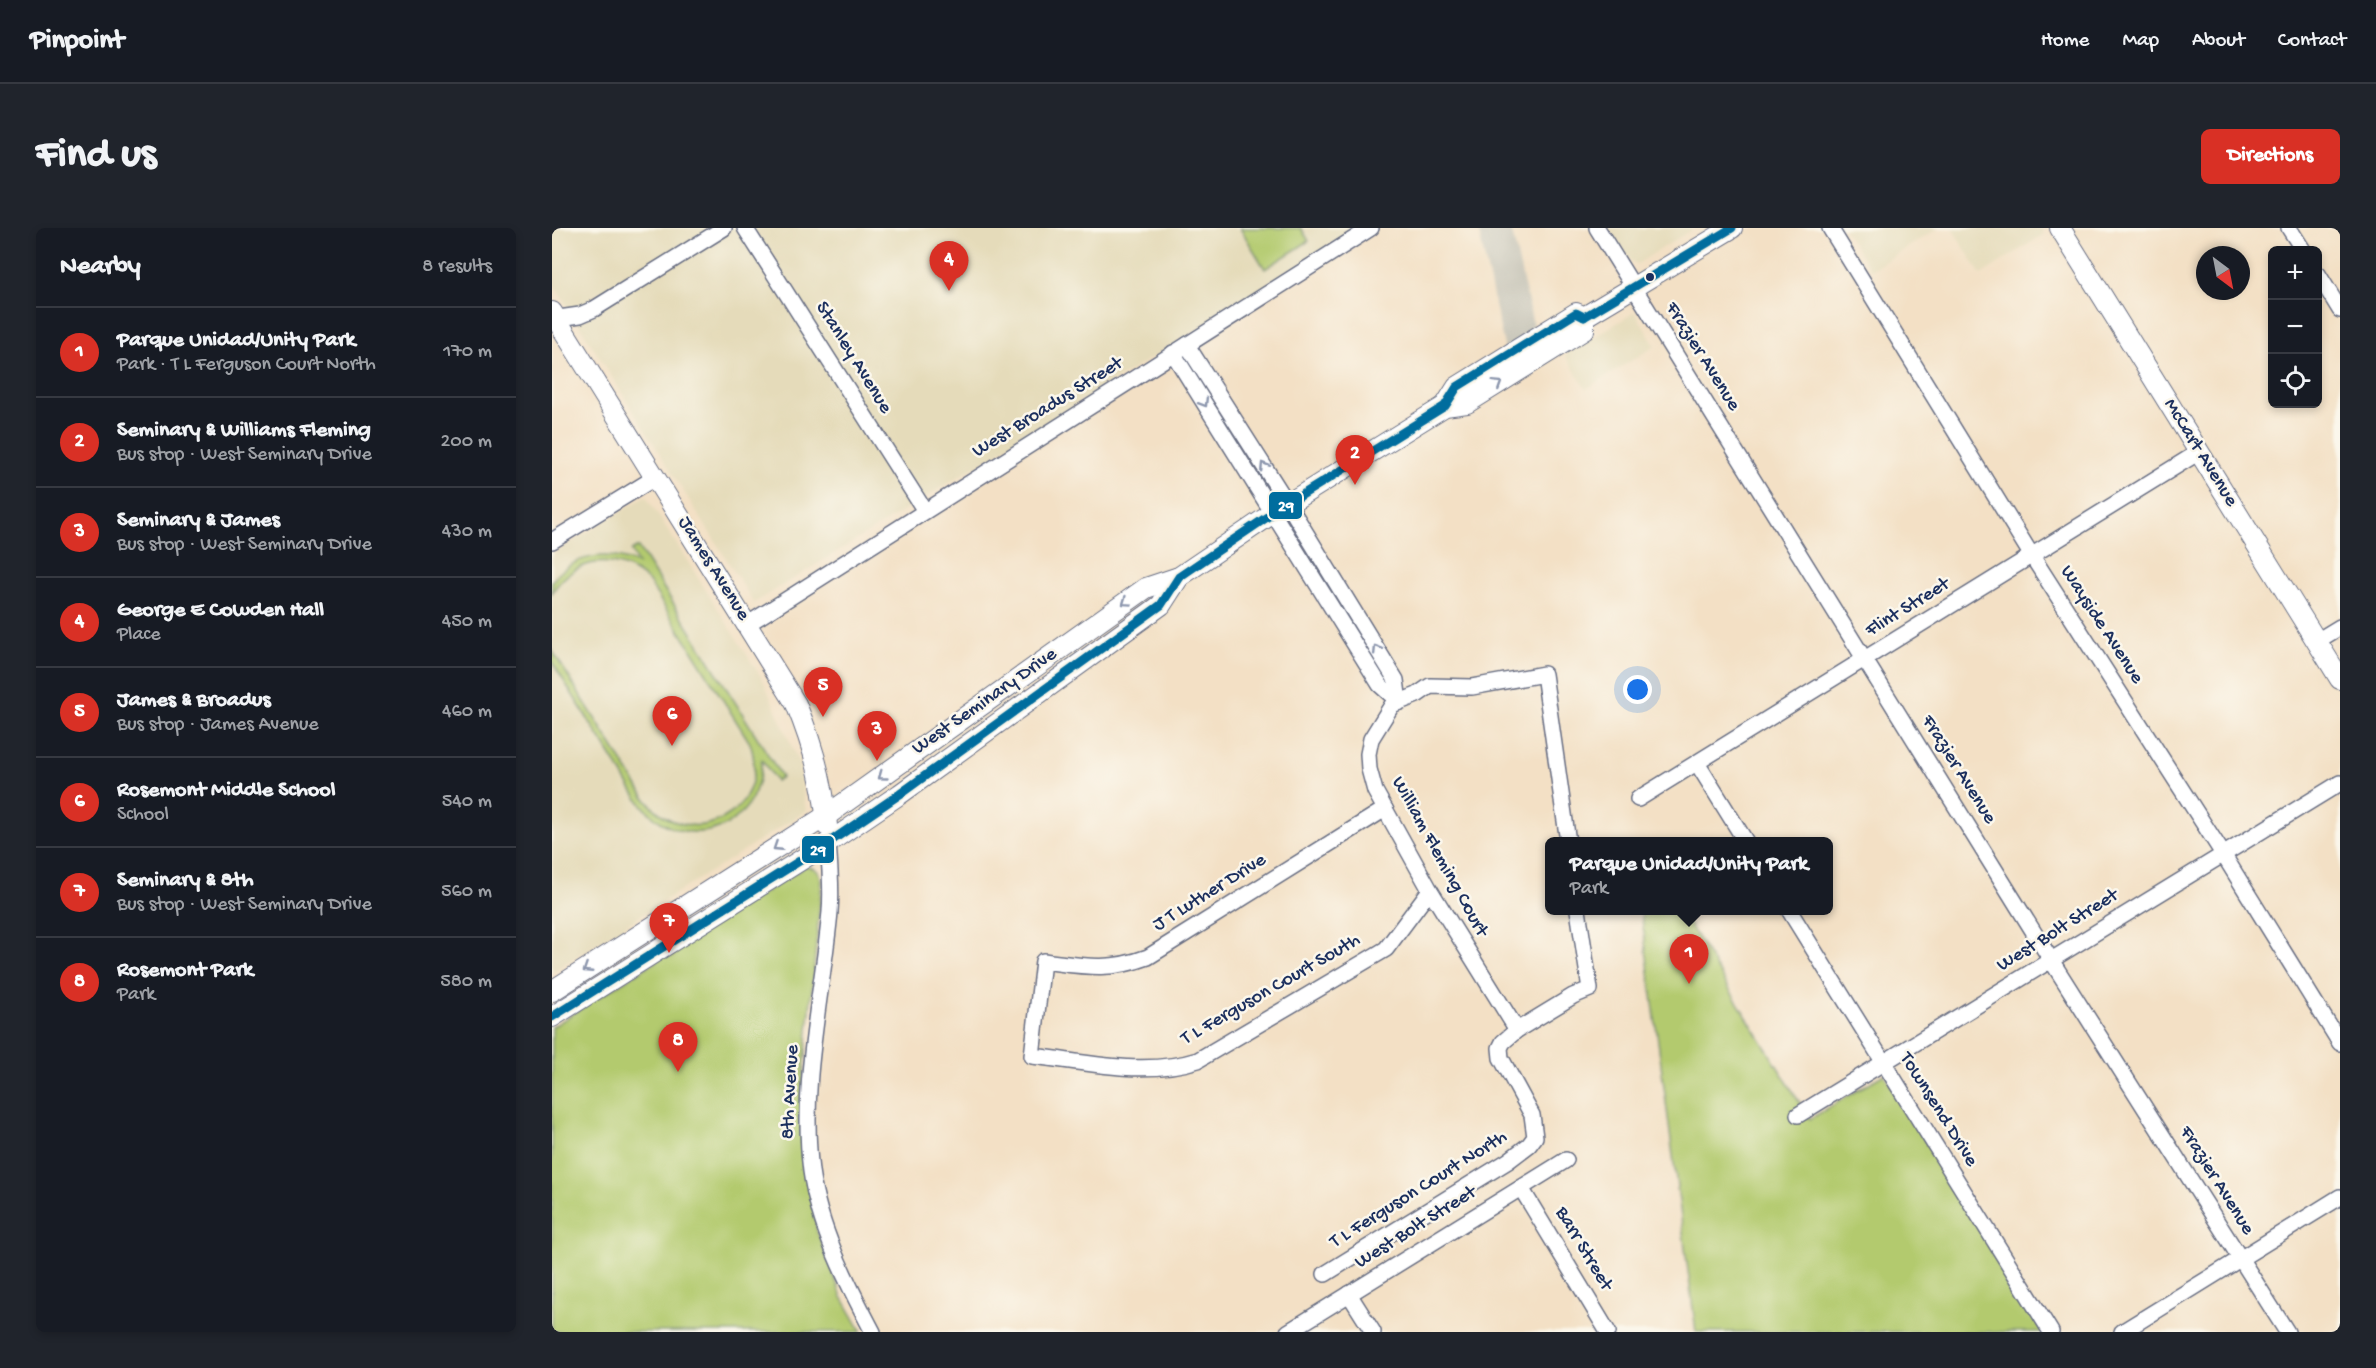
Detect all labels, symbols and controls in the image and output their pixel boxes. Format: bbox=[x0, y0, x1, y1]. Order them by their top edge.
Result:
text: Pinpoint bbox=[30, 25, 124, 58]
text: Home bbox=[2041, 29, 2089, 54]
text: Map bbox=[2122, 29, 2159, 54]
text: About bbox=[2192, 29, 2245, 54]
text: Contact bbox=[2278, 29, 2346, 54]
button: Directions bbox=[2201, 129, 2340, 184]
text: Find us bbox=[36, 132, 156, 181]
pin: 4 bbox=[930, 242, 968, 291]
north arrow bbox=[2196, 246, 2250, 300]
map controls bbox=[2268, 246, 2322, 408]
button: + bbox=[2268, 246, 2322, 300]
text: Nearby bbox=[60, 252, 141, 283]
text: 8 results bbox=[422, 256, 492, 279]
unlabelled marker bbox=[1644, 271, 1656, 283]
street label: Stanley Avenue bbox=[809, 298, 897, 419]
street label: Frazier Avenue bbox=[1659, 298, 1745, 416]
button: − bbox=[2268, 300, 2322, 354]
text: Parque Unidad/Unity Park bbox=[117, 328, 355, 354]
text: 1 bbox=[75, 341, 84, 364]
text: 170 m bbox=[443, 341, 492, 364]
street label: West Broadus Street bbox=[969, 351, 1129, 464]
text: Park · T L Ferguson Court North bbox=[117, 354, 376, 377]
button: locate bbox=[2268, 354, 2322, 408]
one-way arrow bbox=[1492, 379, 1502, 391]
street label: McCart Avenue bbox=[2158, 395, 2243, 512]
one-way arrow bbox=[1196, 397, 1208, 407]
text: Seminary & Williams Fleming bbox=[117, 418, 371, 444]
text: 2 bbox=[75, 431, 84, 454]
text: 200 m bbox=[441, 431, 492, 454]
pin: 2 bbox=[1336, 436, 1374, 485]
text: Bus stop · West Seminary Drive bbox=[117, 444, 372, 467]
one-way arrow bbox=[1259, 462, 1271, 472]
line badge: 29 bbox=[1268, 491, 1303, 520]
text: 29 bbox=[1278, 499, 1294, 518]
text: Seminary & James bbox=[117, 508, 280, 534]
street label: James Avenue bbox=[672, 513, 755, 626]
text: 3 bbox=[74, 521, 85, 544]
text: 430 m bbox=[442, 521, 492, 544]
text: Bus stop · West Seminary Drive bbox=[117, 534, 372, 557]
street label: Wayside Avenue bbox=[2054, 561, 2148, 689]
street label: Flint Street bbox=[1861, 572, 1956, 643]
one-way arrow bbox=[1122, 595, 1133, 606]
text: George E Cowden Hall bbox=[117, 598, 324, 624]
text: 4 bbox=[75, 611, 84, 634]
text: 450 m bbox=[442, 611, 492, 634]
text: Place bbox=[117, 624, 161, 647]
street label: West Seminary Drive bbox=[908, 643, 1062, 761]
one-way arrow bbox=[1373, 645, 1385, 655]
pin: 5 bbox=[804, 668, 842, 717]
your location bbox=[1623, 675, 1652, 704]
text: James & Broadus bbox=[117, 688, 270, 714]
pin: 6 bbox=[652, 696, 692, 746]
text: 5 bbox=[74, 701, 85, 724]
text: 460 m bbox=[442, 701, 492, 724]
street label: Frazier Avenue bbox=[1915, 711, 2001, 829]
pin: 3 bbox=[858, 712, 896, 761]
text: Bus stop · James Avenue bbox=[117, 714, 319, 737]
one-way arrow bbox=[877, 768, 888, 779]
street label: William Fleming Court bbox=[1385, 773, 1493, 943]
text: Rosemont Middle School bbox=[117, 778, 336, 804]
text: 6 bbox=[74, 791, 85, 814]
text: 540 m bbox=[442, 791, 492, 814]
text: School bbox=[117, 804, 169, 827]
line badge: 29 bbox=[801, 835, 835, 864]
popup bbox=[1545, 837, 1833, 915]
one-way arrow bbox=[773, 840, 784, 851]
text: 29 bbox=[810, 843, 826, 862]
street label: J T Luther Drive bbox=[1149, 849, 1271, 937]
text: Parque Unidad/Unity Park bbox=[1570, 852, 1808, 878]
text: Seminary & 8th bbox=[117, 868, 254, 894]
text: Park bbox=[1570, 878, 1608, 901]
text: 7 bbox=[74, 881, 85, 904]
text: 560 m bbox=[441, 881, 492, 904]
street label: West Bolt Street bbox=[1993, 883, 2125, 978]
text: Bus stop · West Seminary Drive bbox=[117, 894, 372, 917]
pin: 7 bbox=[650, 904, 688, 953]
street label: T L Ferguson Court South bbox=[1176, 929, 1365, 1051]
pin: 1 bbox=[1670, 934, 1708, 984]
text: Rosemont Park bbox=[117, 958, 253, 984]
one-way arrow bbox=[582, 961, 593, 972]
text: 8 bbox=[74, 971, 85, 994]
text: 580 m bbox=[440, 971, 492, 994]
text: Park bbox=[117, 984, 155, 1007]
pin: 8 bbox=[658, 1022, 698, 1072]
street label: 8th Avenue bbox=[777, 1043, 805, 1140]
street label: Townsend Drive bbox=[1893, 1048, 1983, 1172]
street label: Frazier Avenue bbox=[2173, 1122, 2259, 1240]
street label: T L Ferguson Court North bbox=[1325, 1126, 1512, 1255]
street label: West Bolt Street bbox=[1351, 1180, 1483, 1275]
street label: Barr Street bbox=[1549, 1202, 1618, 1297]

